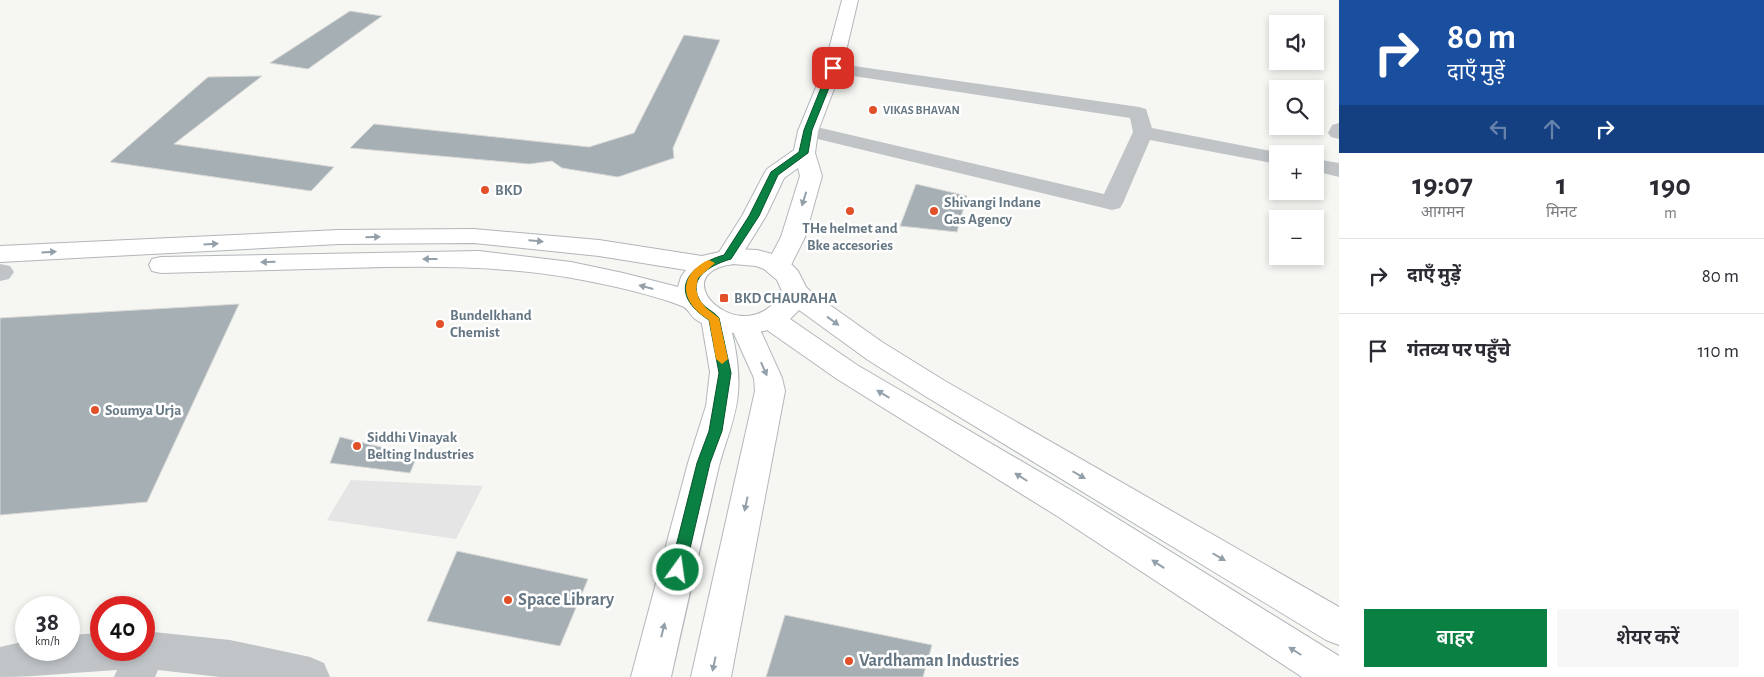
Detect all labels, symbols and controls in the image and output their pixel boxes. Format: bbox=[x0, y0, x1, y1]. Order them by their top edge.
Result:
map controls bbox=[1269, 15, 1324, 265]
button: sound bbox=[1269, 15, 1324, 70]
icon: right bbox=[1364, 20, 1429, 85]
text: 80 m bbox=[1447, 20, 1516, 55]
pin bbox=[812, 47, 854, 89]
icon: arrive bbox=[819, 54, 847, 82]
text: दाएँ मुड़ें bbox=[1447, 61, 1505, 83]
button: search bbox=[1269, 80, 1324, 135]
marker: VIKAS BHAVAN bbox=[867, 104, 879, 116]
place label: VIKAS BHAVAN bbox=[883, 104, 960, 116]
icon: left bbox=[1485, 115, 1513, 143]
icon: ahead bbox=[1538, 115, 1566, 143]
icon: right bbox=[1591, 115, 1619, 143]
button: + bbox=[1269, 145, 1324, 200]
text: 19:07 bbox=[1412, 170, 1473, 200]
text: 1 bbox=[1556, 170, 1567, 200]
text: 190 bbox=[1650, 171, 1691, 201]
place label: BKD bbox=[495, 183, 522, 198]
marker: BKD bbox=[479, 184, 491, 196]
one-way arrow bbox=[800, 192, 808, 207]
place label: Shivangi Indane Gas Agency bbox=[944, 195, 1041, 227]
text: आगमन bbox=[1421, 204, 1464, 220]
text: मिनट bbox=[1546, 204, 1577, 220]
marker: THe helmet and Bke accesories bbox=[844, 205, 856, 217]
marker: Shivangi Indane Gas Agency bbox=[928, 205, 940, 217]
text: m bbox=[1664, 205, 1677, 221]
button: − bbox=[1269, 210, 1324, 265]
place label: THe helmet and Bke accesories bbox=[802, 221, 898, 253]
one-way arrow bbox=[366, 233, 382, 241]
one-way arrow bbox=[528, 237, 544, 245]
one-way arrow bbox=[203, 239, 219, 247]
one-way arrow bbox=[41, 247, 57, 255]
one-way arrow bbox=[422, 255, 438, 263]
one-way arrow bbox=[259, 259, 275, 267]
icon: right bbox=[1364, 262, 1392, 290]
text: दाएँ मुड़ें bbox=[1407, 266, 1461, 285]
text: 80 m bbox=[1702, 267, 1739, 286]
one-way arrow bbox=[639, 283, 654, 291]
place label: BKD CHAURAHA bbox=[734, 291, 837, 306]
marker: BKD CHAURAHA bbox=[718, 292, 730, 304]
place label: Bundelkhand Chemist bbox=[450, 308, 532, 340]
one-way arrow bbox=[827, 316, 840, 326]
marker: Bundelkhand Chemist bbox=[434, 318, 446, 330]
icon: arrive bbox=[1364, 337, 1392, 365]
text: गंतव्य पर पहुँचे bbox=[1407, 341, 1510, 360]
text: 110 m bbox=[1698, 342, 1739, 361]
one-way arrow bbox=[761, 362, 769, 376]
one-way arrow bbox=[877, 389, 890, 398]
place label: Soumya Urja bbox=[105, 403, 181, 418]
marker: Soumya Urja bbox=[89, 404, 101, 416]
place label: Siddhi Vinayak Belting Industries bbox=[367, 430, 474, 462]
marker: Siddhi Vinayak Belting Industries bbox=[351, 440, 363, 452]
one-way arrow bbox=[1072, 470, 1085, 479]
one-way arrow bbox=[1014, 472, 1027, 482]
one-way arrow bbox=[742, 497, 750, 513]
position arrow bbox=[651, 543, 703, 595]
one-way arrow bbox=[1213, 552, 1226, 561]
one-way arrow bbox=[1152, 559, 1165, 569]
place label: Space Library bbox=[518, 591, 615, 609]
marker: Space Library bbox=[502, 594, 514, 606]
speed limit sign: 40 bbox=[90, 596, 155, 661]
button: बाहर bbox=[1364, 609, 1547, 667]
button: शेयर करें bbox=[1557, 609, 1739, 667]
text: 38 bbox=[36, 610, 59, 635]
one-way arrow bbox=[659, 622, 667, 637]
text: km/h bbox=[35, 635, 60, 647]
one-way arrow bbox=[1289, 646, 1302, 656]
place label: Vardhaman Industries bbox=[859, 652, 1019, 670]
marker: Vardhaman Industries bbox=[843, 655, 855, 667]
one-way arrow bbox=[709, 656, 717, 672]

